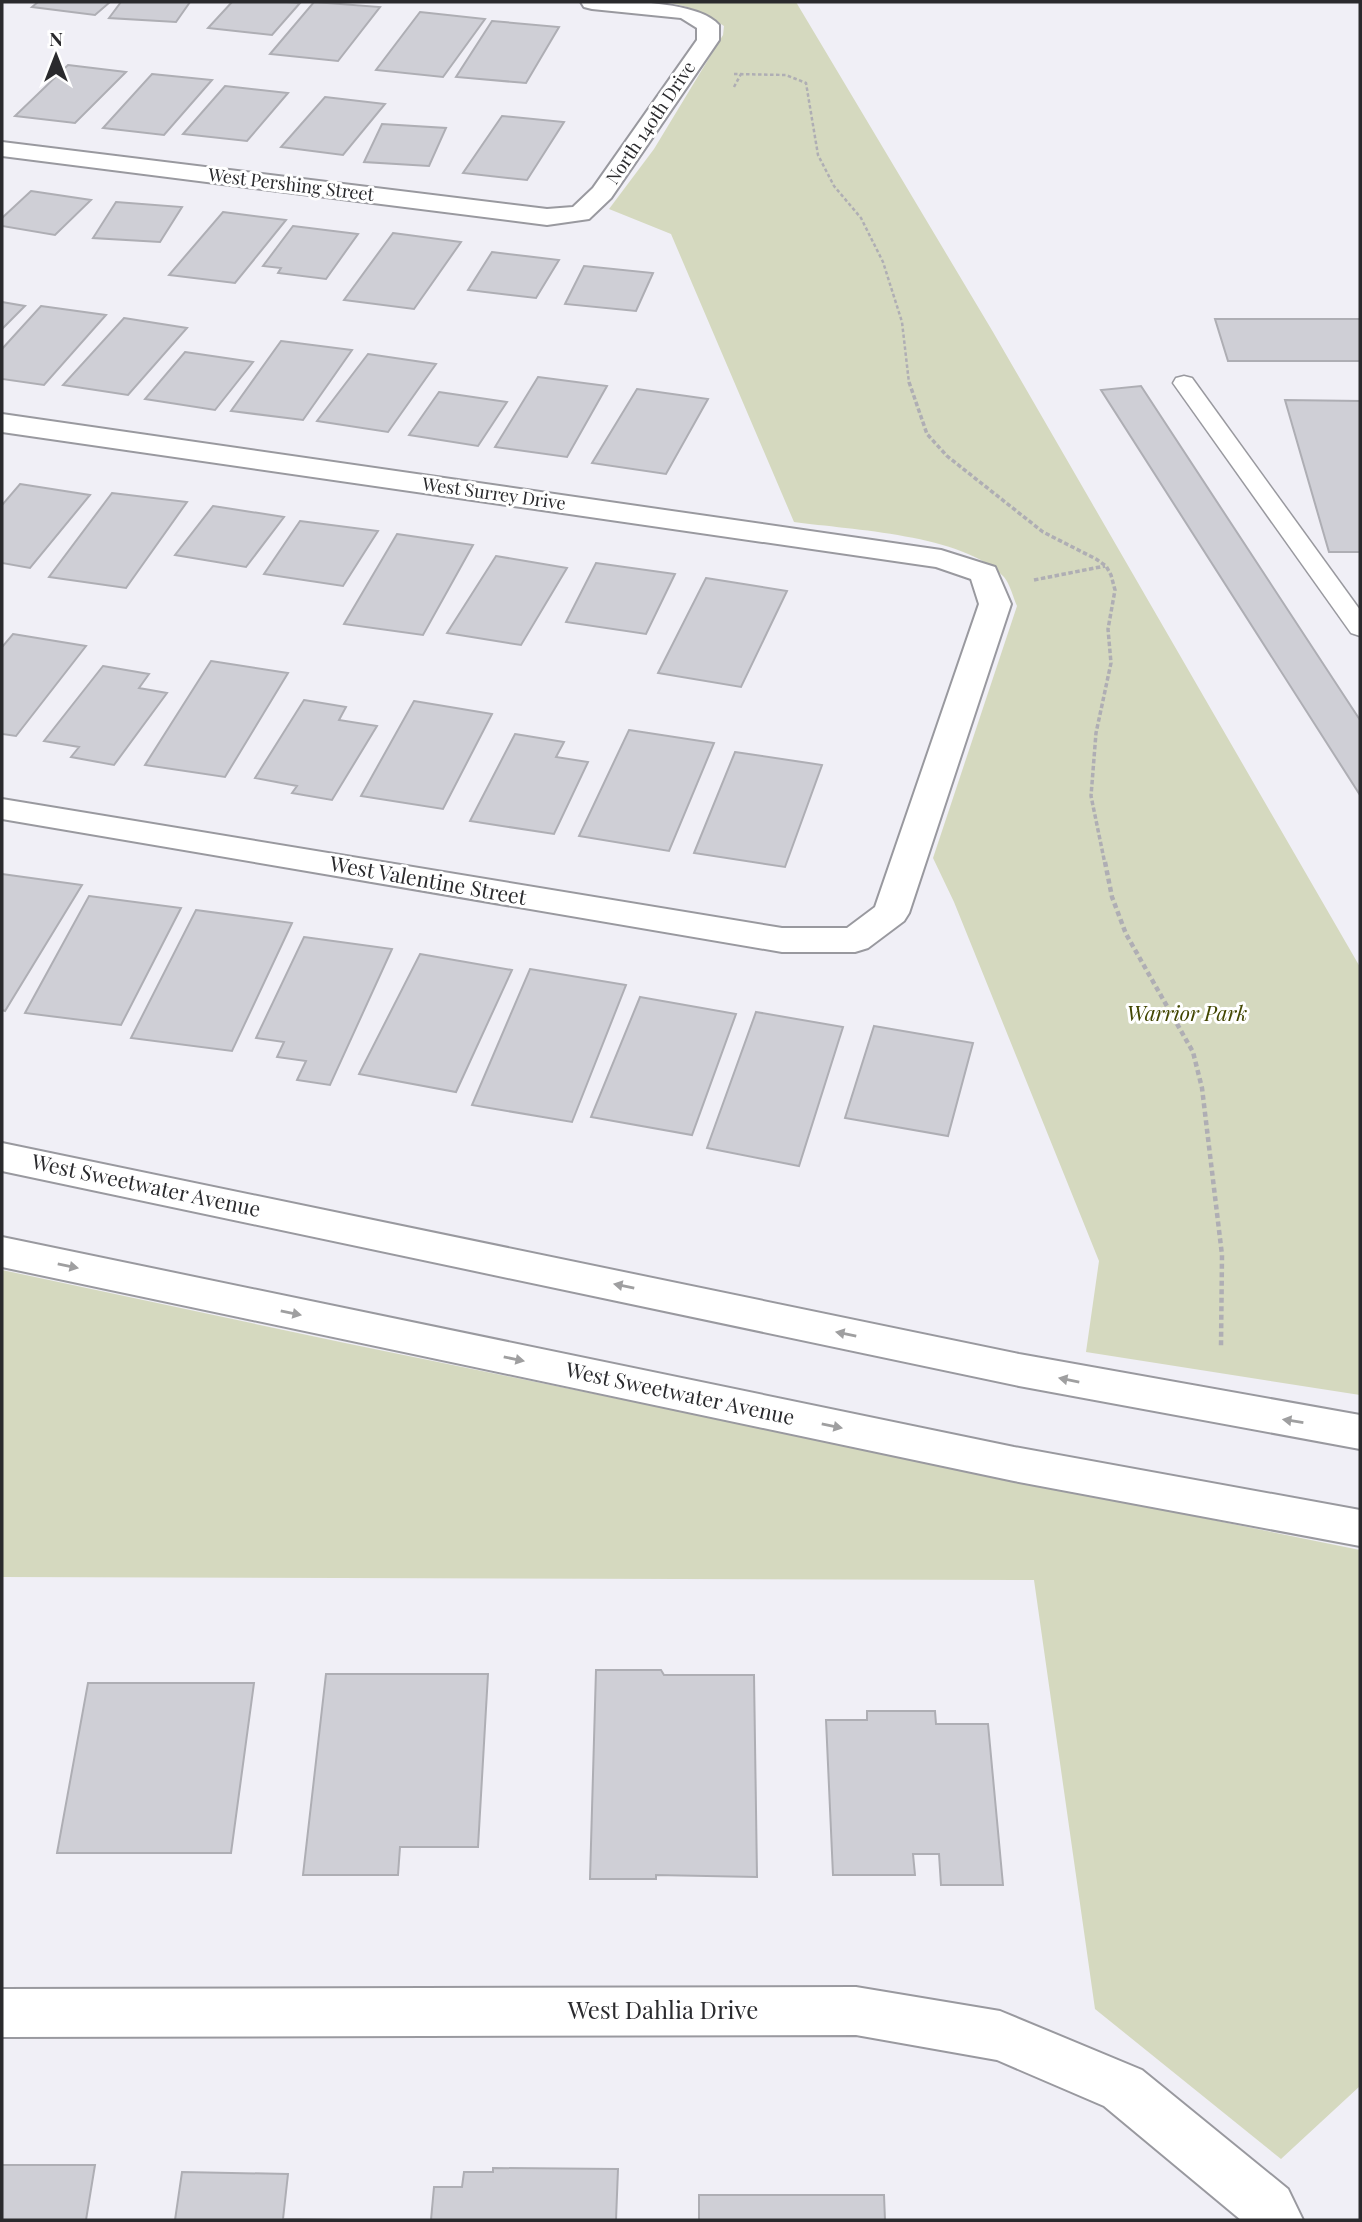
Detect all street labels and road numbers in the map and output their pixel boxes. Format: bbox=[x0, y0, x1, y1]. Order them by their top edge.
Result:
street label: North 140th Drive bbox=[600, 56, 700, 189]
street label: West Pershing Street bbox=[206, 162, 376, 206]
street label: West Surrey Drive bbox=[420, 471, 567, 515]
street label: West Valentine Street bbox=[327, 848, 529, 910]
street label: West Sweetwater Avenue bbox=[28, 1146, 263, 1222]
street label: West Sweetwater Avenue bbox=[562, 1354, 797, 1430]
street label: West Dahlia Drive bbox=[567, 1993, 758, 2025]

